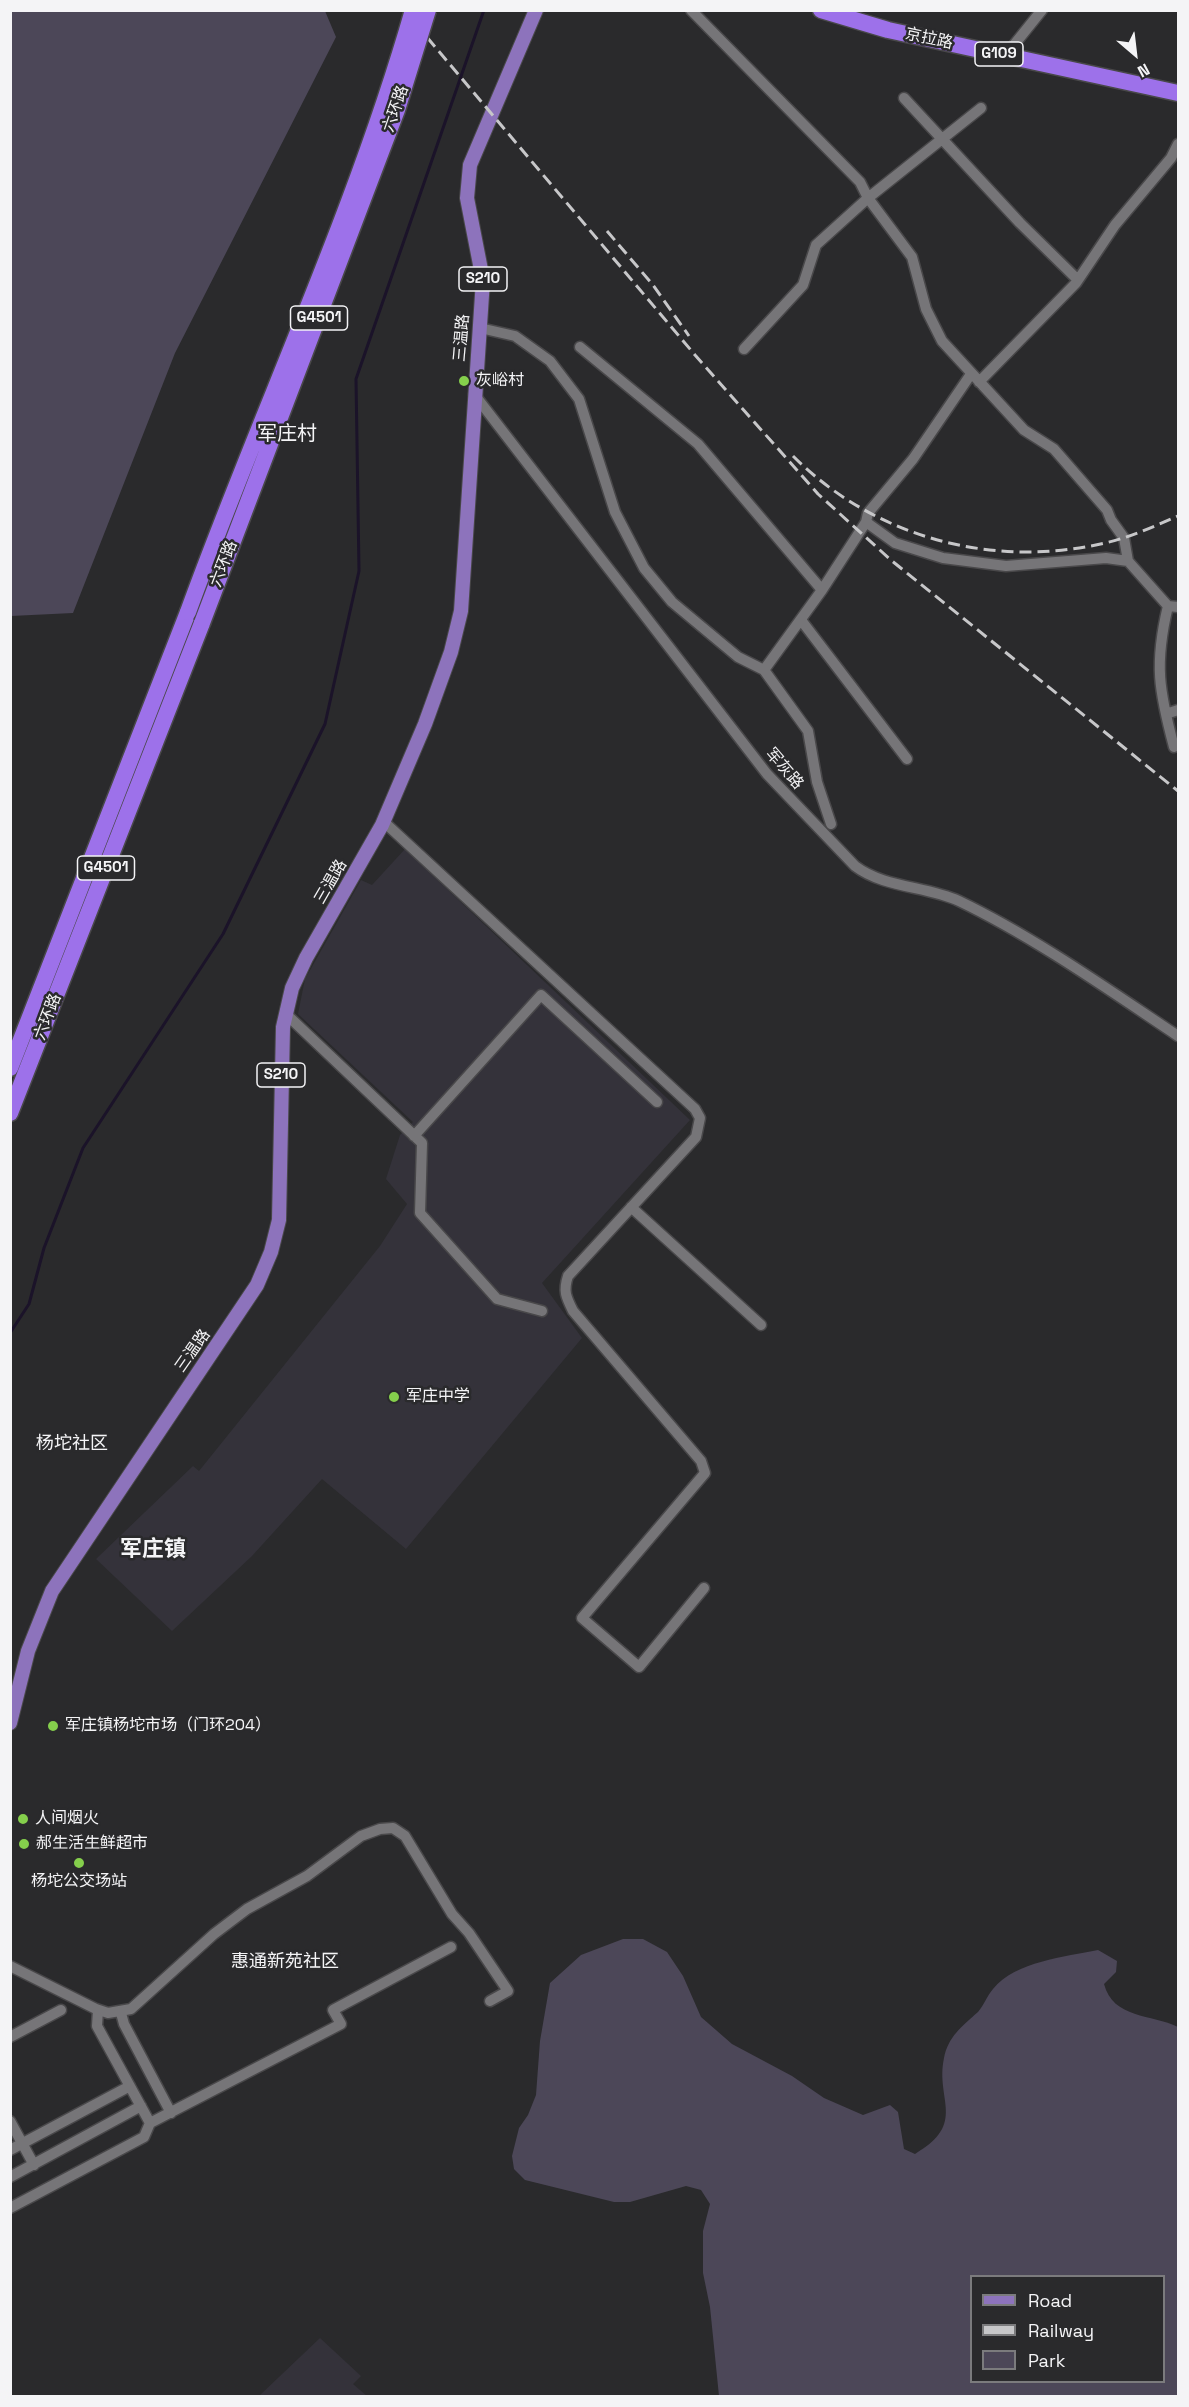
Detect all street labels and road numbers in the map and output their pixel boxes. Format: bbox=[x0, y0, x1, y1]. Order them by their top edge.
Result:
street label: 京拉路 bbox=[904, 25, 954, 53]
road number: G109 bbox=[975, 42, 1023, 66]
street label: 六环路 bbox=[379, 83, 413, 135]
road number: S210 bbox=[459, 267, 507, 291]
road number: G4501 bbox=[290, 306, 348, 330]
street label: 三温路 bbox=[450, 313, 474, 363]
street label: 六环路 bbox=[206, 538, 242, 590]
street label: 军灰路 bbox=[761, 745, 807, 793]
road number: G4501 bbox=[78, 856, 134, 880]
street label: 三温路 bbox=[311, 856, 351, 908]
street label: 六环路 bbox=[30, 991, 66, 1043]
road number: S210 bbox=[257, 1063, 305, 1087]
street label: 三温路 bbox=[171, 1326, 215, 1376]

